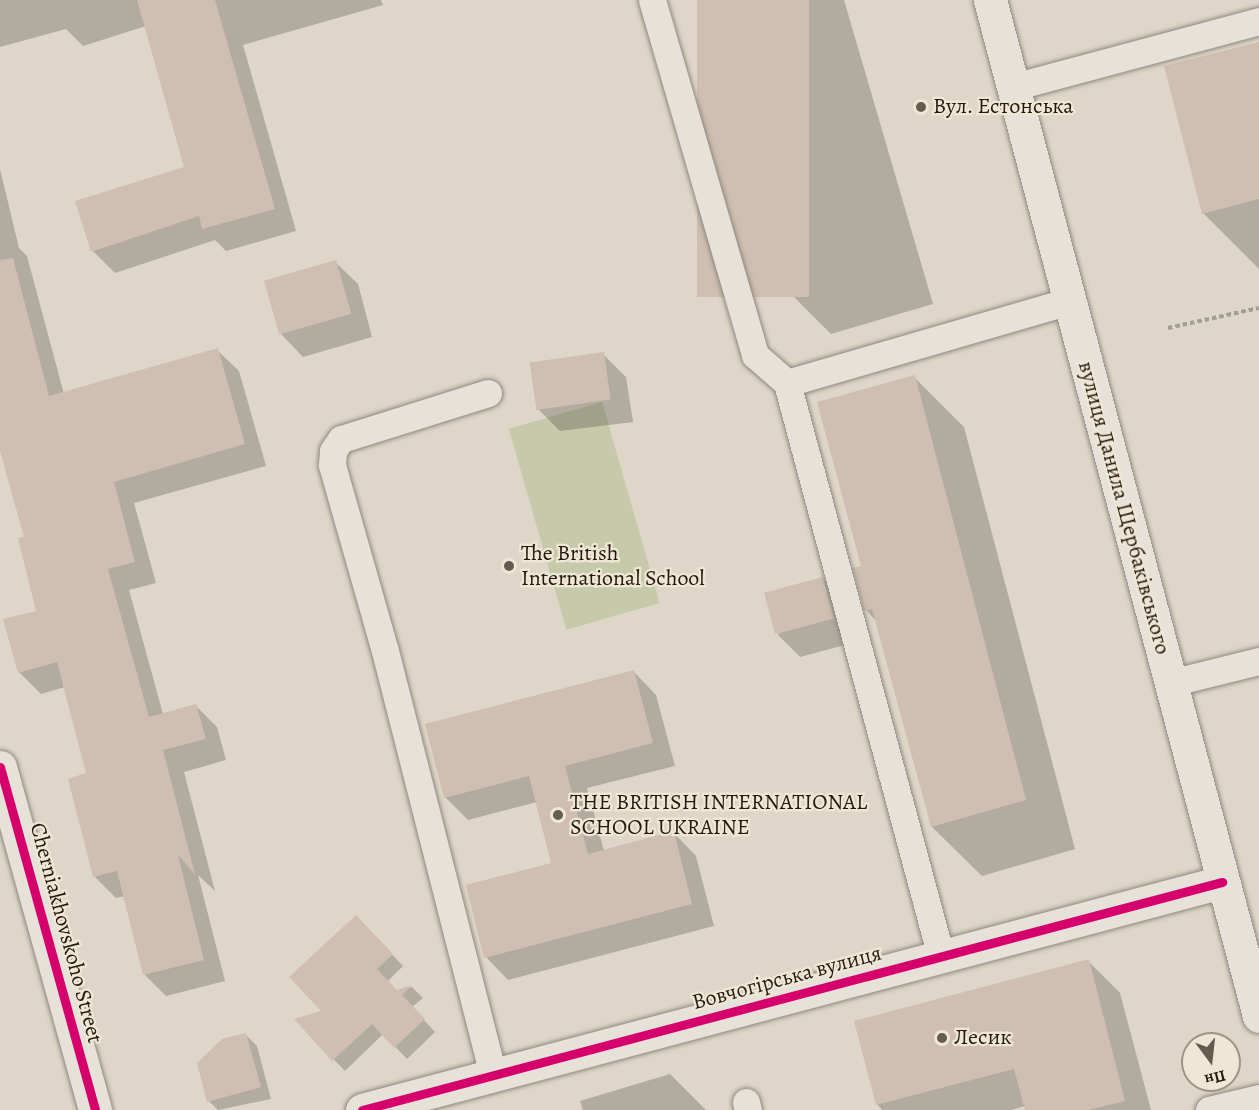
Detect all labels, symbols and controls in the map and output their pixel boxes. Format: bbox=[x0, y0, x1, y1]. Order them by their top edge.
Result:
place label: Вул. Естонська bbox=[933, 94, 1074, 120]
marker: Вул. Естонська bbox=[914, 100, 928, 114]
street label: вулиця Данила Щербаківського bbox=[1072, 358, 1176, 658]
place label: The British International School bbox=[521, 540, 705, 592]
marker: The British International School bbox=[502, 559, 516, 573]
place label: THE BRITISH INTERNATIONAL SCHOOL UKRAINE bbox=[570, 789, 867, 840]
marker: THE BRITISH INTERNATIONAL SCHOOL UKRAINE bbox=[551, 808, 565, 822]
street label: Cherniakhovskoho Street bbox=[24, 820, 108, 1046]
street label: Вовчогірська вулиця bbox=[689, 940, 885, 1016]
place label: Лесик bbox=[954, 1025, 1012, 1051]
marker: Лесик bbox=[935, 1031, 949, 1045]
north arrow bbox=[1181, 1032, 1241, 1092]
text: Пн bbox=[1202, 1064, 1228, 1091]

